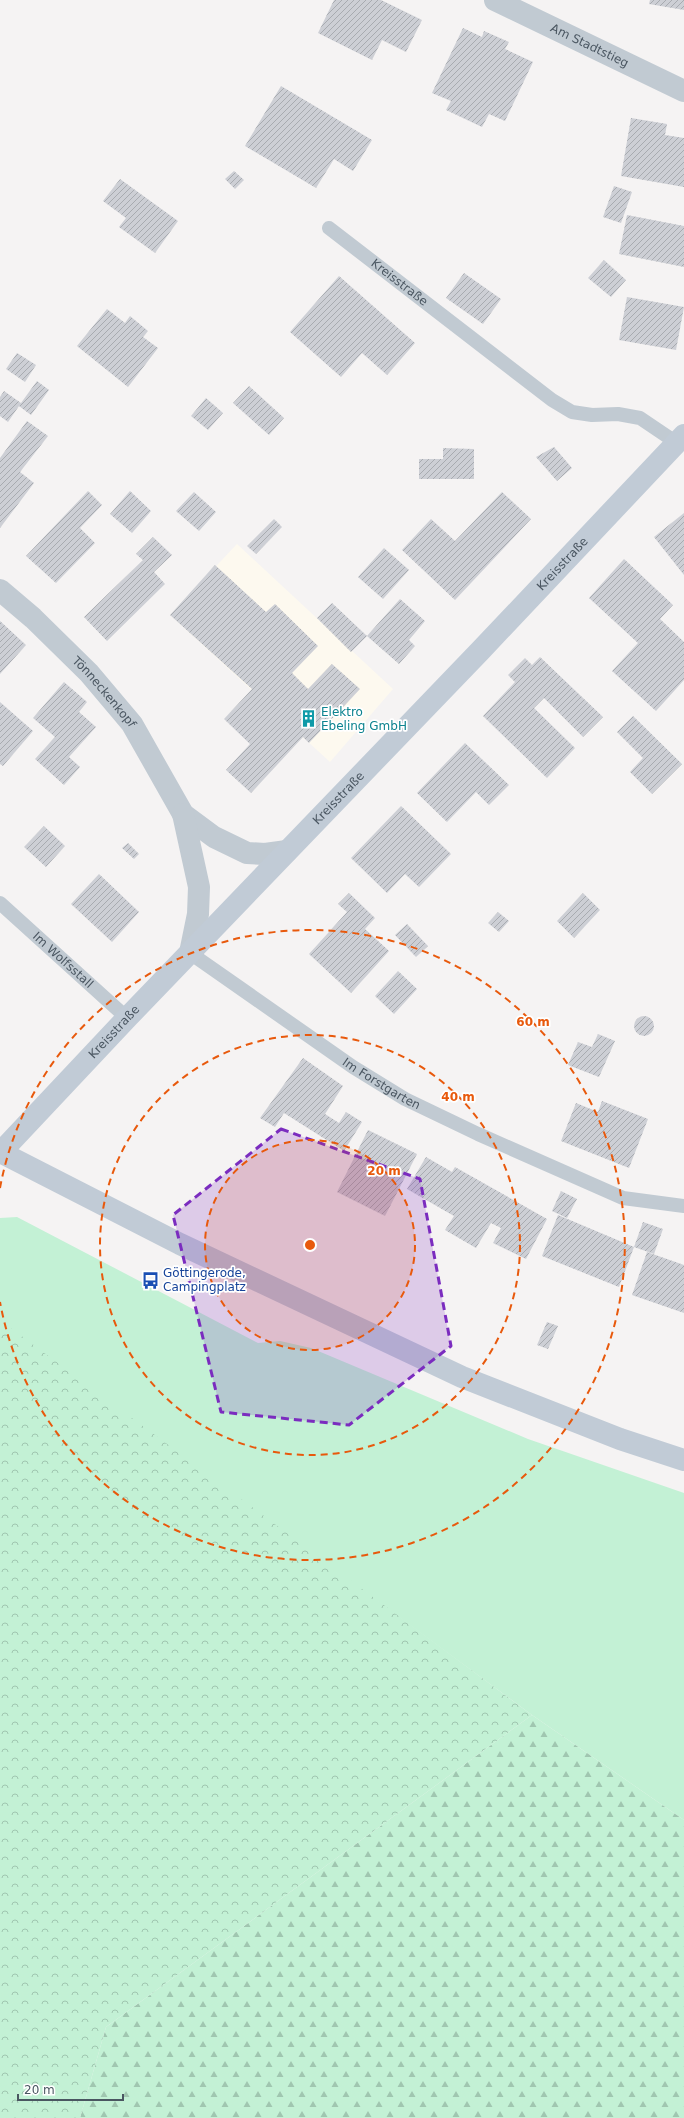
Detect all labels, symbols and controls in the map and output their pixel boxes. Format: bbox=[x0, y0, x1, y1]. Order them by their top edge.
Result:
street label: Am Stadtstieg bbox=[548, 21, 631, 70]
street label: Kreisstraße bbox=[368, 256, 431, 309]
street label: Kreisstraße bbox=[534, 534, 591, 593]
street label: Tönneckenkopf bbox=[69, 653, 140, 730]
place label: Elektro Ebeling GmbH bbox=[321, 705, 407, 733]
building icon: Elektro Ebeling GmbH bbox=[298, 709, 318, 729]
street label: Kreisstraße bbox=[310, 769, 367, 827]
street label: Im Wolfsstall bbox=[30, 929, 96, 991]
street label: Kreisstraße bbox=[86, 1002, 142, 1061]
text: 60 m bbox=[516, 1015, 550, 1029]
street label: Im Forstgarten bbox=[340, 1055, 423, 1112]
text: 40 m bbox=[441, 1090, 475, 1104]
text: 20 m bbox=[367, 1164, 401, 1178]
centre of rings bbox=[303, 1238, 317, 1252]
place label: Göttingerode, Campingplatz bbox=[163, 1266, 246, 1294]
bus stop icon: Göttingerode, Campingplatz bbox=[140, 1270, 160, 1290]
scale bar bbox=[18, 2076, 123, 2102]
text: 20 m bbox=[24, 2083, 55, 2097]

